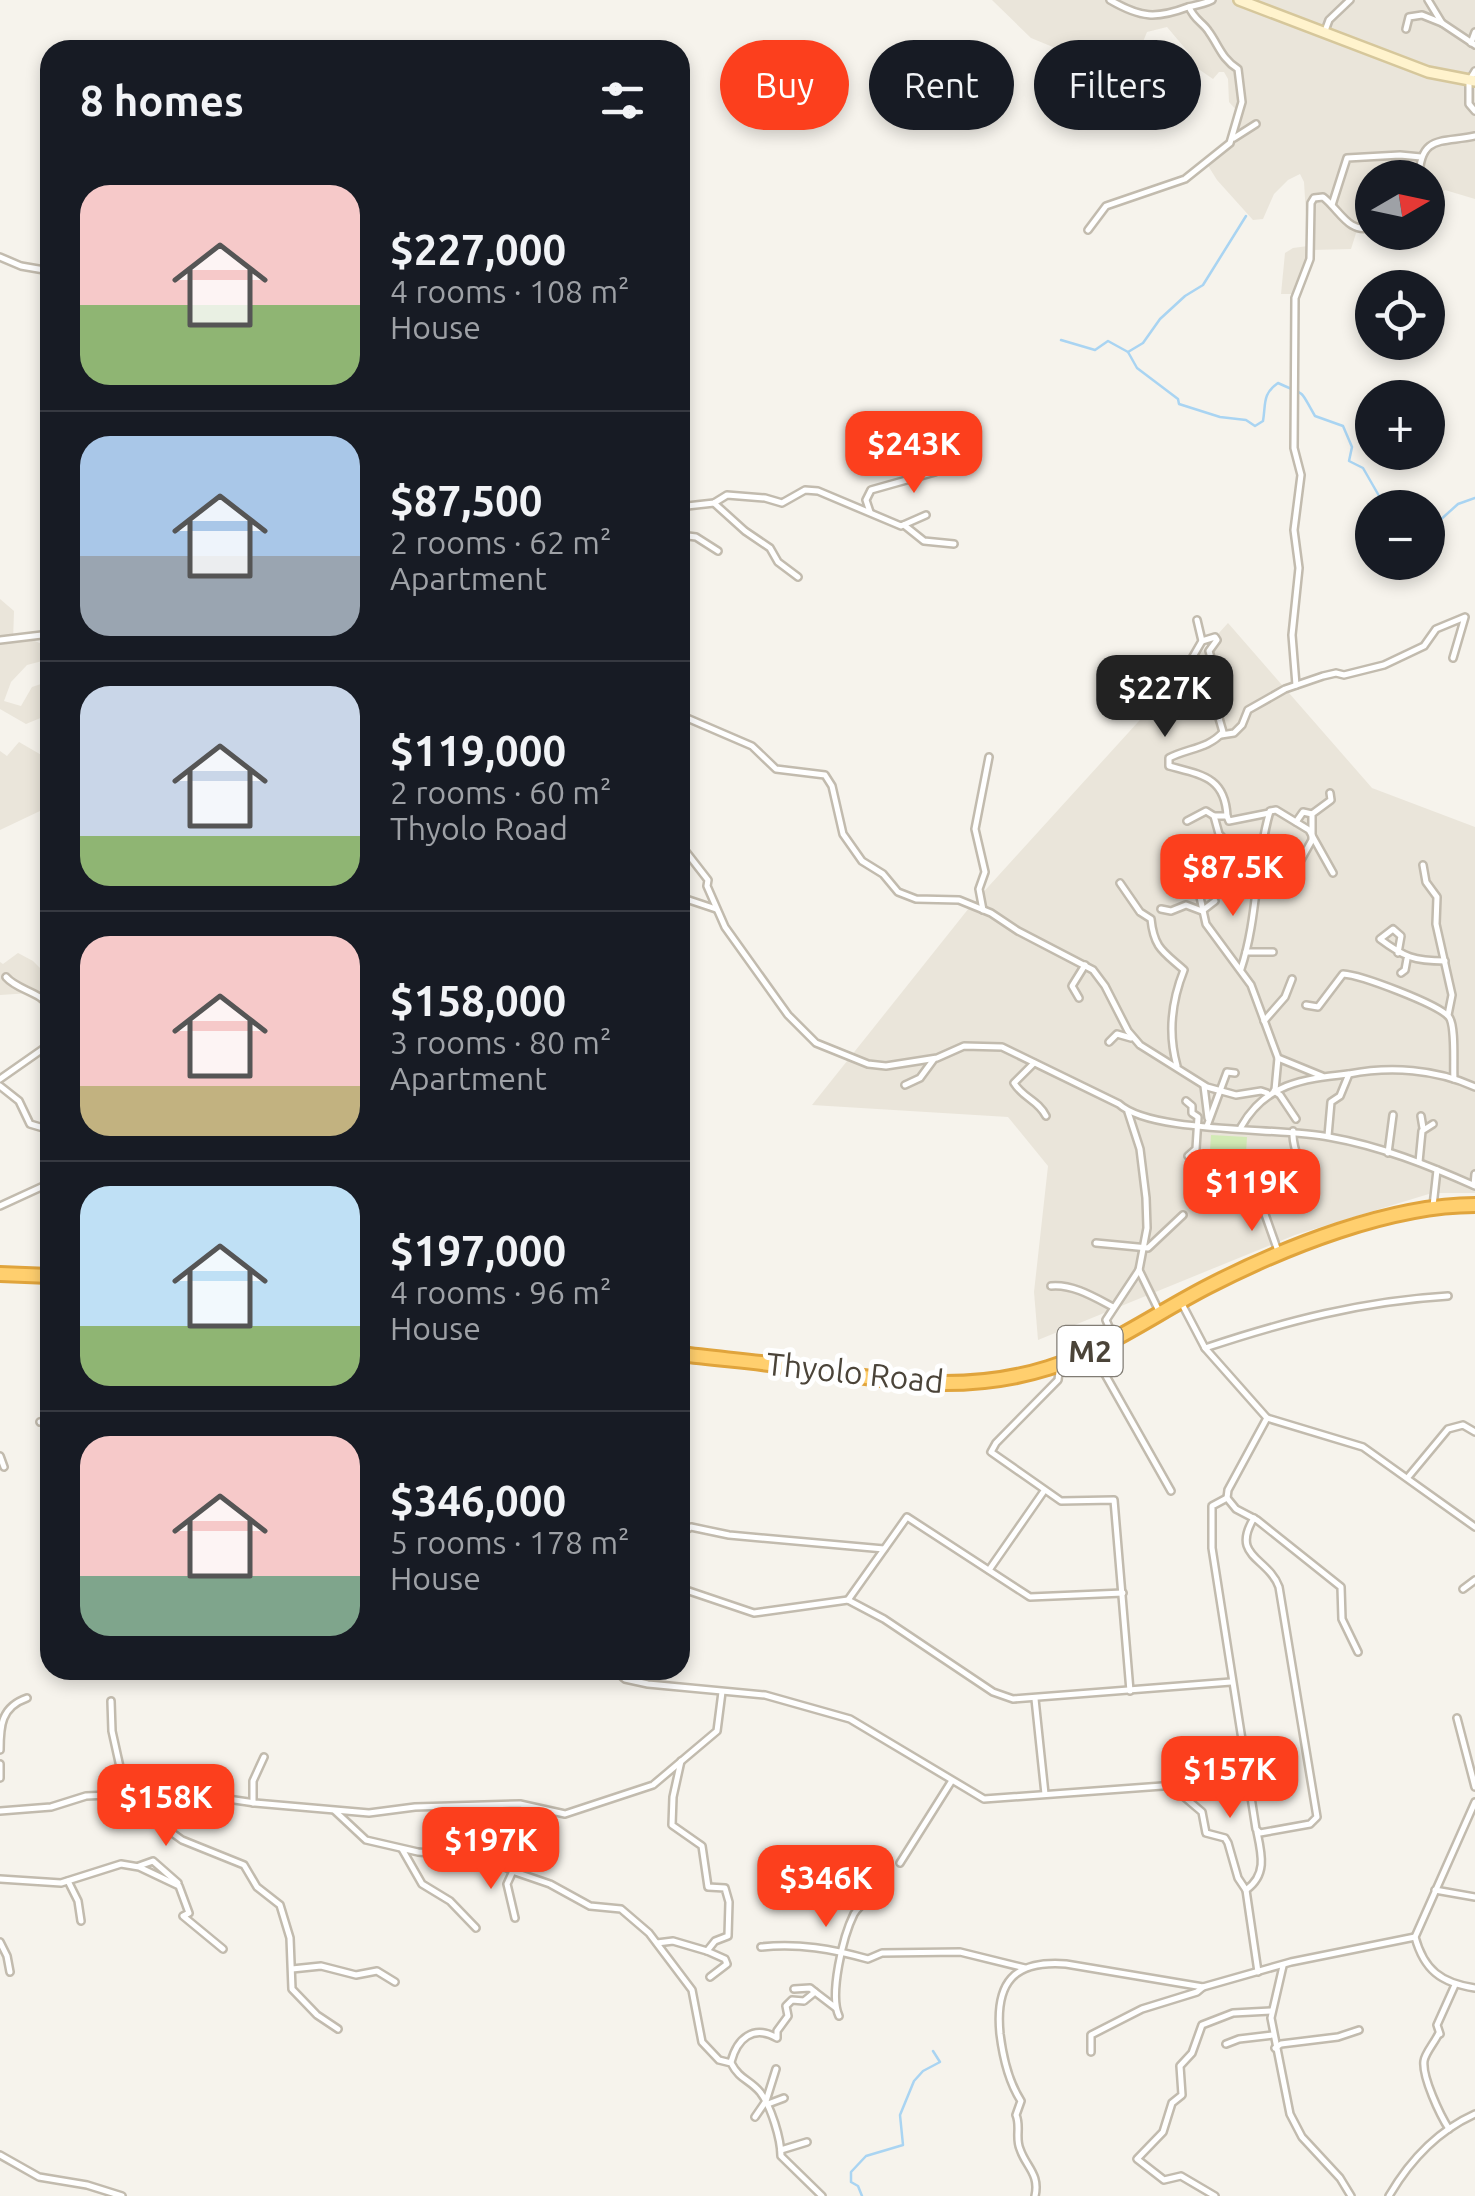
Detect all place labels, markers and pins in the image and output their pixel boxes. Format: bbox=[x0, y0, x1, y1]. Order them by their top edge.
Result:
pin: $243K bbox=[844, 411, 984, 496]
pin: $227K bbox=[1095, 655, 1235, 740]
pin: $87.5K bbox=[1152, 834, 1314, 919]
pin: $119K bbox=[1182, 1149, 1322, 1234]
pin: $157K bbox=[1160, 1736, 1300, 1821]
pin: $158K bbox=[96, 1764, 236, 1849]
pin: $197K bbox=[421, 1807, 561, 1892]
pin: $346K bbox=[756, 1845, 896, 1930]

